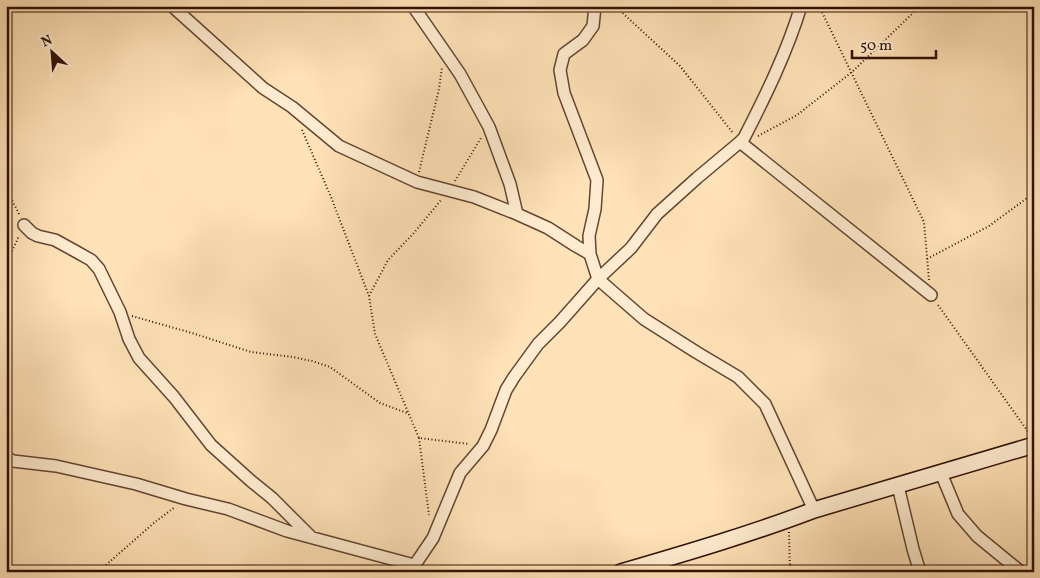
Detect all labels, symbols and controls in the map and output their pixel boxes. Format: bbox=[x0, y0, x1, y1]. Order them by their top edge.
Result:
north arrow bbox=[28, 28, 78, 78]
scale bar bbox=[852, 28, 936, 60]
text: N bbox=[38, 31, 56, 52]
text: 50 m bbox=[860, 36, 892, 57]

